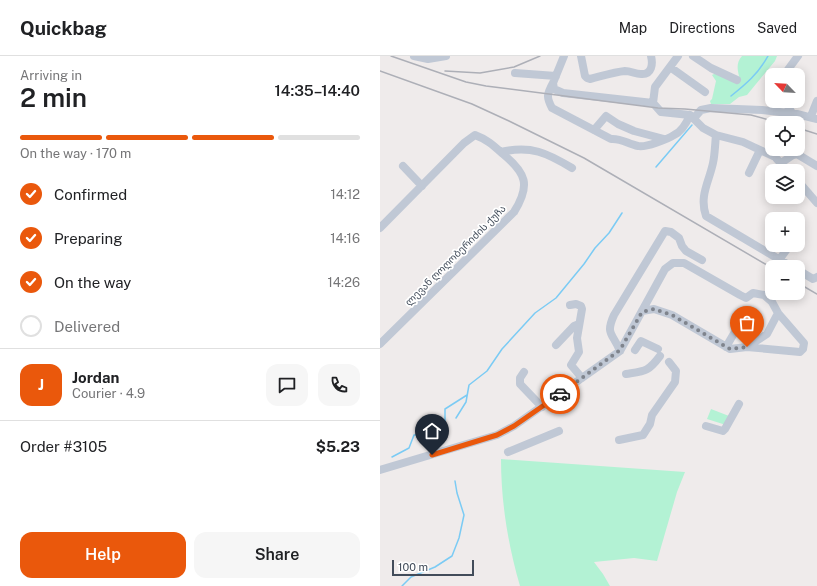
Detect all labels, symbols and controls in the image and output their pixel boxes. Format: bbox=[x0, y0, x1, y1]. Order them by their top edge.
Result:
text: Quickbag bbox=[20, 17, 107, 39]
text: Map bbox=[619, 20, 647, 36]
text: Directions bbox=[669, 20, 735, 36]
text: Saved bbox=[757, 20, 797, 36]
text: Arriving in bbox=[20, 68, 82, 83]
north arrow bbox=[765, 68, 805, 108]
map controls bbox=[765, 68, 805, 300]
text: 2 min bbox=[20, 82, 87, 113]
text: 14:35–14:40 bbox=[274, 82, 360, 99]
button: locate bbox=[765, 116, 805, 156]
text: On the way · 170 m bbox=[20, 146, 131, 161]
button: layers bbox=[765, 164, 805, 204]
icon: check bbox=[20, 183, 42, 205]
text: Confirmed bbox=[54, 186, 127, 203]
text: 14:12 bbox=[331, 187, 360, 202]
street label: ლევან ღოღობერიძის ქუჩა bbox=[402, 202, 509, 309]
button: + bbox=[765, 212, 805, 252]
icon: check bbox=[20, 227, 42, 249]
text: Preparing bbox=[54, 230, 123, 247]
text: 14:16 bbox=[330, 231, 360, 246]
button: − bbox=[765, 260, 805, 300]
icon: check bbox=[20, 271, 42, 293]
text: On the way bbox=[54, 274, 131, 291]
text: 14:26 bbox=[328, 275, 360, 290]
pin bbox=[730, 306, 764, 347]
icon: bag bbox=[736, 312, 758, 334]
text: Delivered bbox=[54, 318, 120, 335]
button: chat bbox=[266, 364, 308, 406]
button: phone bbox=[318, 364, 360, 406]
text: Jordan bbox=[72, 369, 119, 386]
courier bbox=[540, 374, 580, 414]
text: J bbox=[38, 376, 44, 393]
icon: car bbox=[549, 383, 571, 405]
text: Courier · 4.9 bbox=[72, 386, 145, 401]
pin bbox=[415, 414, 449, 455]
icon: home bbox=[421, 420, 443, 442]
text: Order #3105 bbox=[20, 438, 107, 455]
text: $5.23 bbox=[316, 438, 360, 455]
button: Help bbox=[20, 532, 186, 578]
button: Share bbox=[194, 532, 360, 578]
scale bar bbox=[392, 558, 474, 577]
text: 100 m bbox=[398, 561, 428, 573]

